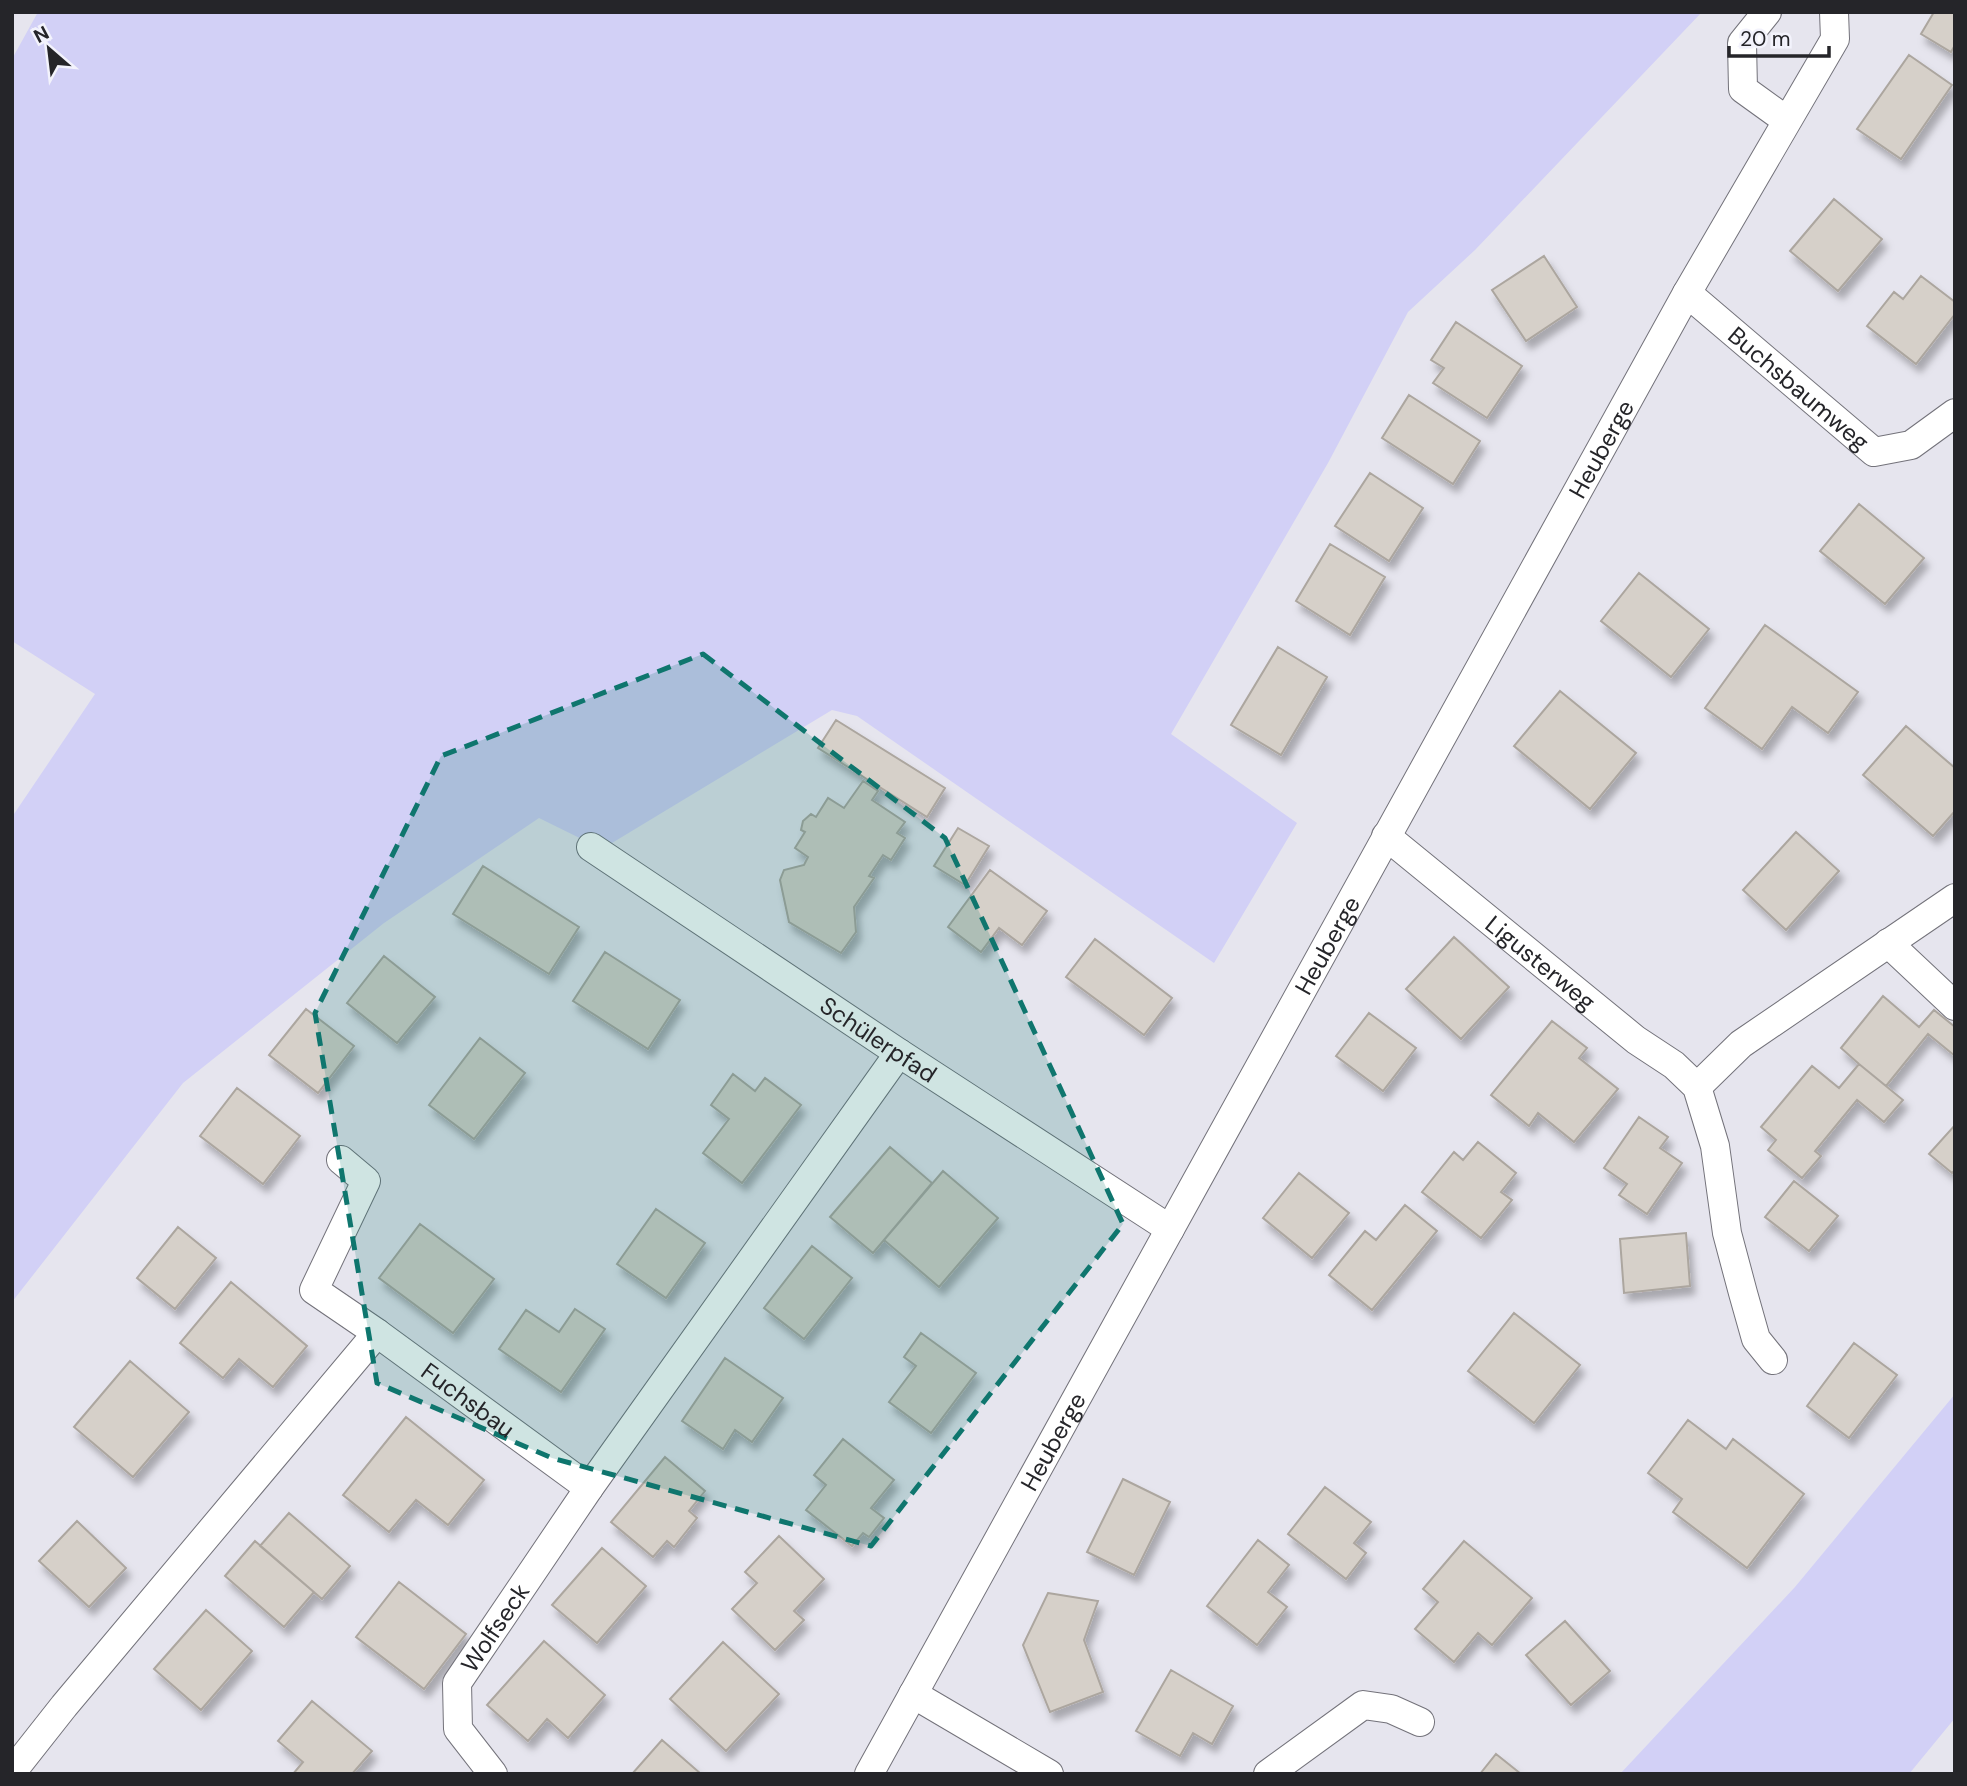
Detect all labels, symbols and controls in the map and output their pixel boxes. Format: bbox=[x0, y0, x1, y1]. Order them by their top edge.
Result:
north arrow bbox=[14, 14, 84, 84]
scale bar bbox=[1729, 14, 1829, 58]
text: N bbox=[29, 20, 53, 49]
text: 20 m bbox=[1740, 25, 1791, 53]
street label: Buchsbaumweg bbox=[1722, 319, 1876, 457]
street label: Heuberge bbox=[1561, 394, 1641, 503]
street label: Heuberge bbox=[1287, 890, 1366, 1000]
street label: Ligusterweg bbox=[1479, 908, 1602, 1017]
street label: Schülerpfad bbox=[814, 989, 943, 1089]
street label: Fuchsbau bbox=[415, 1355, 521, 1444]
street label: Heuberge bbox=[1013, 1387, 1092, 1496]
street label: Wolfseck bbox=[453, 1577, 536, 1678]

